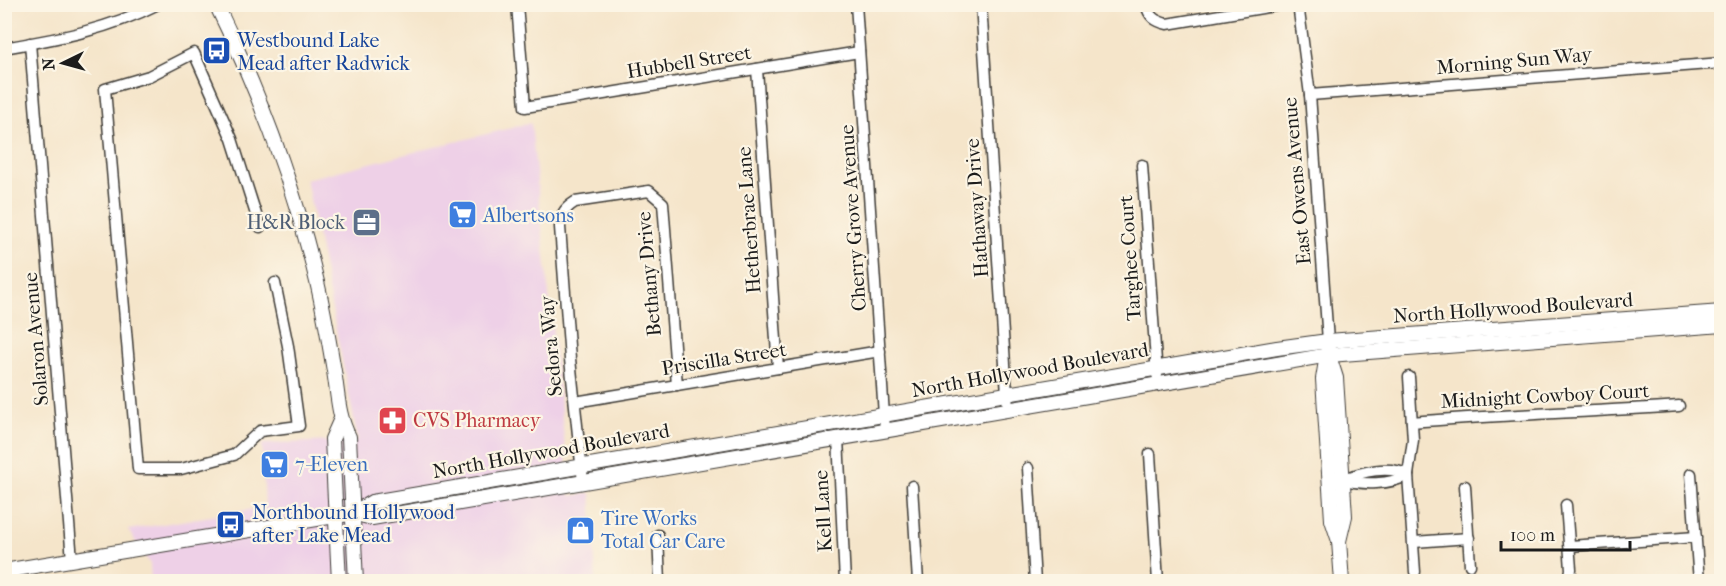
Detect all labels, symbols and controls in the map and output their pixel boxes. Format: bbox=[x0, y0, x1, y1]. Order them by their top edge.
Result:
place label: Westbound Lake Mead after Radwick bbox=[236, 29, 410, 75]
north arrow bbox=[33, 33, 93, 93]
bus stop icon: Westbound Lake Mead after Radwick bbox=[200, 35, 232, 67]
street label: Hubbell Street bbox=[625, 41, 753, 83]
street label: Morning Sun Way bbox=[1435, 43, 1594, 79]
text: N bbox=[38, 57, 59, 71]
street label: East Owens Avenue bbox=[1278, 96, 1316, 266]
street label: Cherry Grove Avenue bbox=[835, 124, 871, 312]
street label: Hathaway Drive bbox=[961, 137, 993, 278]
street label: Hetherbrae Lane bbox=[732, 146, 766, 294]
street label: Targhee Court bbox=[1114, 194, 1146, 322]
supermarket icon: Albertsons bbox=[446, 199, 478, 231]
place label: Albertsons bbox=[482, 204, 574, 227]
office icon: H&R Block bbox=[350, 206, 382, 238]
street label: Bethany Drive bbox=[632, 210, 666, 337]
place label: H&R Block bbox=[246, 211, 346, 234]
street label: Solaron Avenue bbox=[19, 271, 53, 407]
street label: North Hollywood Boulevard bbox=[1392, 288, 1635, 328]
street label: Sedora Way bbox=[535, 293, 567, 397]
street label: Priscilla Street bbox=[660, 338, 788, 380]
street label: North Hollywood Boulevard bbox=[910, 338, 1152, 402]
street label: Midnight Cowboy Court bbox=[1440, 379, 1650, 413]
pharmacy icon: CVS Pharmacy bbox=[376, 404, 408, 436]
place label: CVS Pharmacy bbox=[413, 409, 542, 432]
street label: North Hollywood Boulevard bbox=[431, 419, 673, 483]
supermarket icon: 7-Eleven bbox=[258, 448, 290, 480]
place label: 7-Eleven bbox=[295, 453, 369, 476]
street label: Kell Lane bbox=[809, 469, 837, 553]
place label: Northbound Hollywood after Lake Mead bbox=[252, 501, 456, 547]
place label: Tire Works Total Car Care bbox=[601, 507, 725, 553]
bus stop icon: Northbound Hollywood after Lake Mead bbox=[215, 508, 247, 540]
shop icon: Tire Works Total Car Care bbox=[564, 514, 596, 546]
scale bar bbox=[1501, 514, 1630, 552]
text: 100 m bbox=[1510, 525, 1555, 546]

